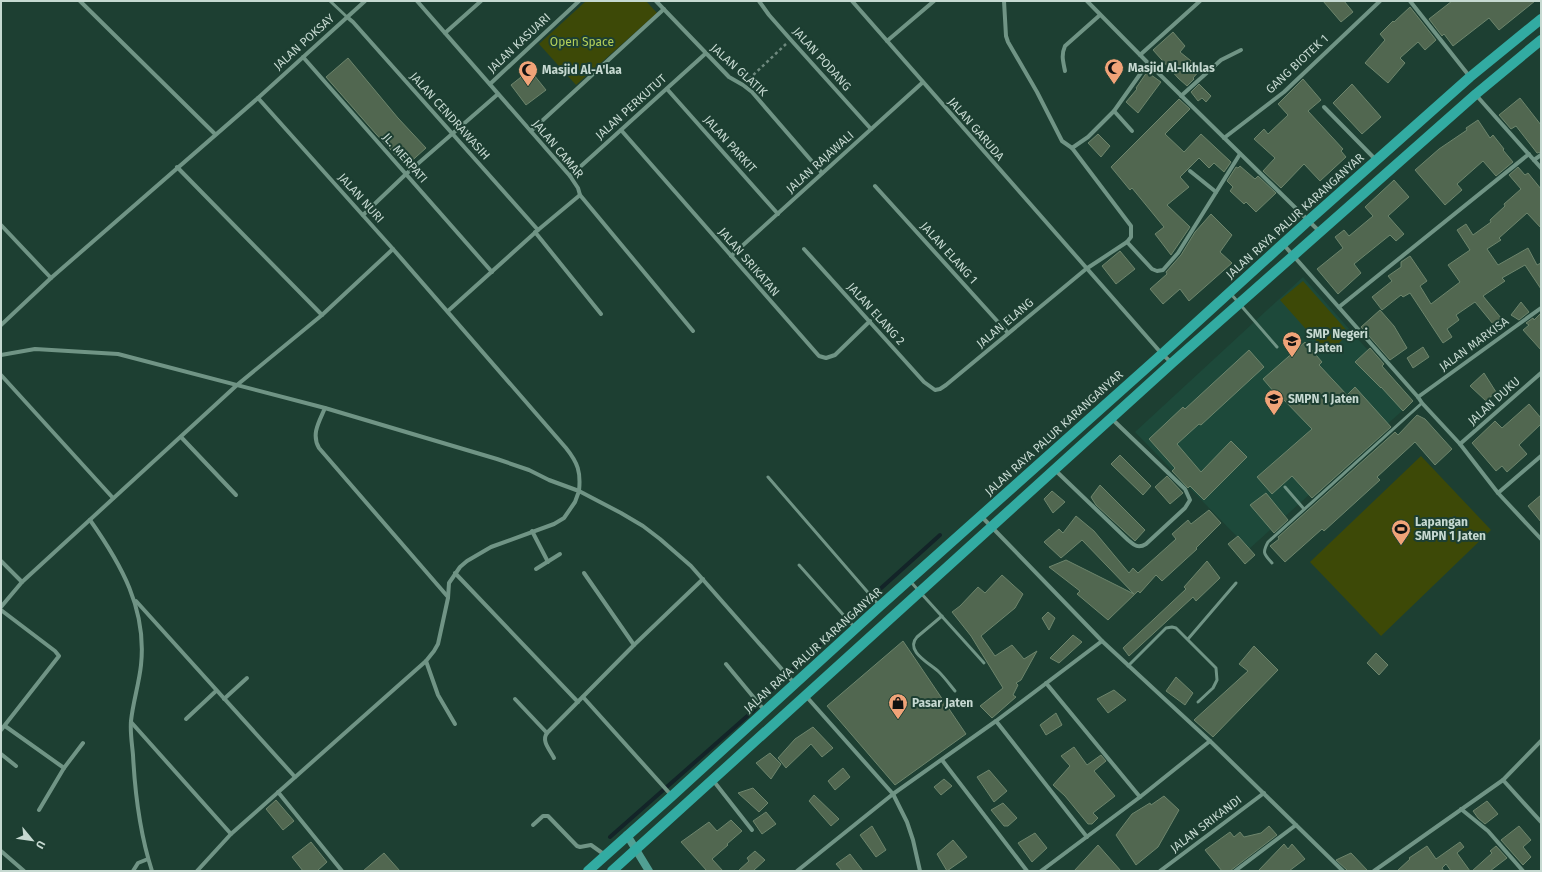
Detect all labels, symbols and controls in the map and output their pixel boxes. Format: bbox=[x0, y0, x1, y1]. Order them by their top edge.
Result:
street label: JALAN KASUARI bbox=[485, 10, 553, 76]
street label: JALAN POKSAY bbox=[271, 11, 337, 73]
street label: JALAN PODANG bbox=[790, 24, 854, 94]
street label: GANG BIOTEK 1 bbox=[1263, 32, 1331, 96]
park label: Open Space bbox=[550, 35, 614, 49]
street label: JALAN GLATIK bbox=[708, 41, 771, 100]
mosque icon: Masjid Al-Ikhlas bbox=[1103, 57, 1125, 85]
mosque icon: Masjid Al-A'laa bbox=[517, 59, 539, 87]
place label: Masjid Al-Ikhlas bbox=[1128, 61, 1215, 75]
place label: Masjid Al-A'laa bbox=[542, 63, 622, 77]
street label: JALAN CENDRAWASIH bbox=[407, 69, 493, 163]
street label: JALAN PERKUTUT bbox=[593, 71, 670, 143]
street label: JALAN GARUDA bbox=[945, 95, 1007, 163]
street label: JALAN PARKIT bbox=[701, 113, 760, 176]
street label: JALAN CAMAR bbox=[530, 117, 586, 181]
street label: JALAN RAJAWALI bbox=[783, 128, 857, 196]
street label: JL. MERPATI bbox=[380, 130, 430, 186]
street label: JALAN RAYA PALUR KARANGANYAR bbox=[1223, 150, 1367, 282]
street label: JALAN NURI bbox=[335, 170, 387, 226]
street label: JALAN ELANG 1 bbox=[918, 219, 980, 287]
street label: JALAN SRIKATAN bbox=[715, 225, 783, 299]
street label: JALAN ELANG 2 bbox=[844, 280, 908, 348]
street label: JALAN ELANG bbox=[974, 295, 1036, 351]
street label: JALAN MARKISA bbox=[1437, 314, 1511, 374]
place label: SMP Negeri 1 Jaten bbox=[1306, 327, 1368, 355]
school or university icon: SMP Negeri 1 Jaten bbox=[1281, 330, 1303, 358]
street label: JALAN RAYA PALUR KARANGANYAR bbox=[982, 367, 1126, 499]
street label: JALAN DUKU bbox=[1465, 374, 1523, 428]
school or university icon: SMPN 1 Jaten bbox=[1263, 388, 1285, 416]
place label: SMPN 1 Jaten bbox=[1288, 392, 1359, 406]
place label: Lapangan SMPN 1 Jaten bbox=[1415, 515, 1486, 543]
sports icon: Lapangan SMPN 1 Jaten bbox=[1390, 518, 1412, 546]
street label: JALAN RAYA PALUR KARANGANYAR bbox=[741, 584, 885, 716]
shop icon: Pasar Jaten bbox=[887, 692, 909, 720]
place label: Pasar Jaten bbox=[912, 696, 973, 710]
street label: JALAN SRIKANDI bbox=[1168, 793, 1244, 855]
north arrow bbox=[12, 820, 52, 860]
text: U bbox=[33, 838, 48, 851]

